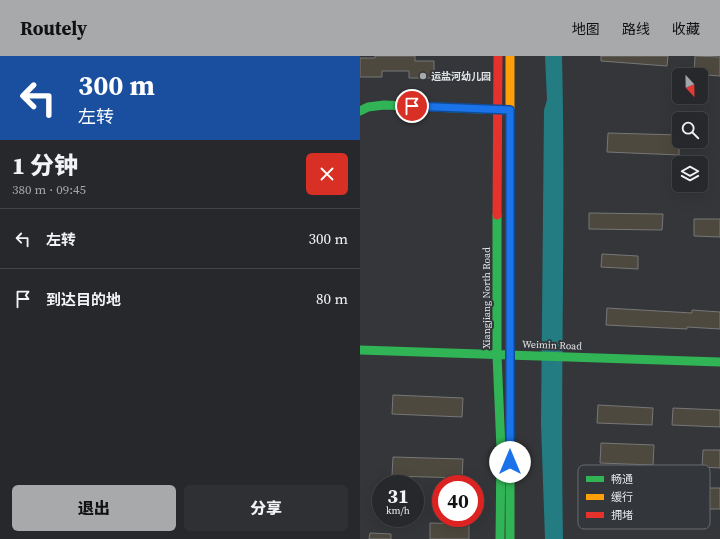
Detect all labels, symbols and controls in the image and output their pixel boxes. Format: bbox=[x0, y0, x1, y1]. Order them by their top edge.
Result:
text: Routely bbox=[20, 15, 87, 41]
text: 地图 bbox=[572, 19, 600, 39]
text: 路线 bbox=[622, 19, 650, 39]
text: 收藏 bbox=[672, 19, 700, 39]
text: 300 m bbox=[78, 66, 155, 104]
north arrow bbox=[672, 68, 708, 104]
map controls bbox=[672, 68, 708, 192]
place label: 运盐河幼儿园 bbox=[431, 70, 491, 83]
marker: 运盐河幼儿园 bbox=[418, 71, 428, 81]
icon: left bbox=[12, 72, 64, 124]
pin bbox=[395, 89, 429, 123]
icon: arrive bbox=[401, 95, 423, 117]
text: 左转 bbox=[78, 104, 114, 129]
button: search bbox=[672, 112, 708, 148]
text: 1 分钟 bbox=[12, 149, 78, 182]
button: close bbox=[306, 153, 348, 195]
button: layers bbox=[672, 156, 708, 192]
text: 380 m · 09:45 bbox=[12, 181, 86, 198]
icon: left bbox=[12, 228, 34, 250]
text: 300 m bbox=[308, 228, 348, 249]
text: 左转 bbox=[46, 229, 76, 250]
street label: Xiangjiang North Road bbox=[480, 247, 493, 349]
icon: arrive bbox=[12, 288, 34, 310]
text: 80 m bbox=[316, 288, 348, 309]
text: 到达目的地 bbox=[46, 289, 121, 310]
street label: Weimin Road bbox=[522, 337, 583, 353]
position arrow bbox=[489, 441, 531, 483]
legend bbox=[578, 465, 710, 529]
text: 畅通 bbox=[611, 472, 633, 487]
speed limit sign: 40 bbox=[432, 475, 484, 527]
text: 31 bbox=[387, 482, 409, 510]
button: 退出 bbox=[12, 485, 176, 531]
button: 分享 bbox=[184, 485, 348, 531]
text: 缓行 bbox=[611, 490, 633, 505]
text: km/h bbox=[386, 504, 410, 517]
text: 拥堵 bbox=[611, 508, 633, 523]

